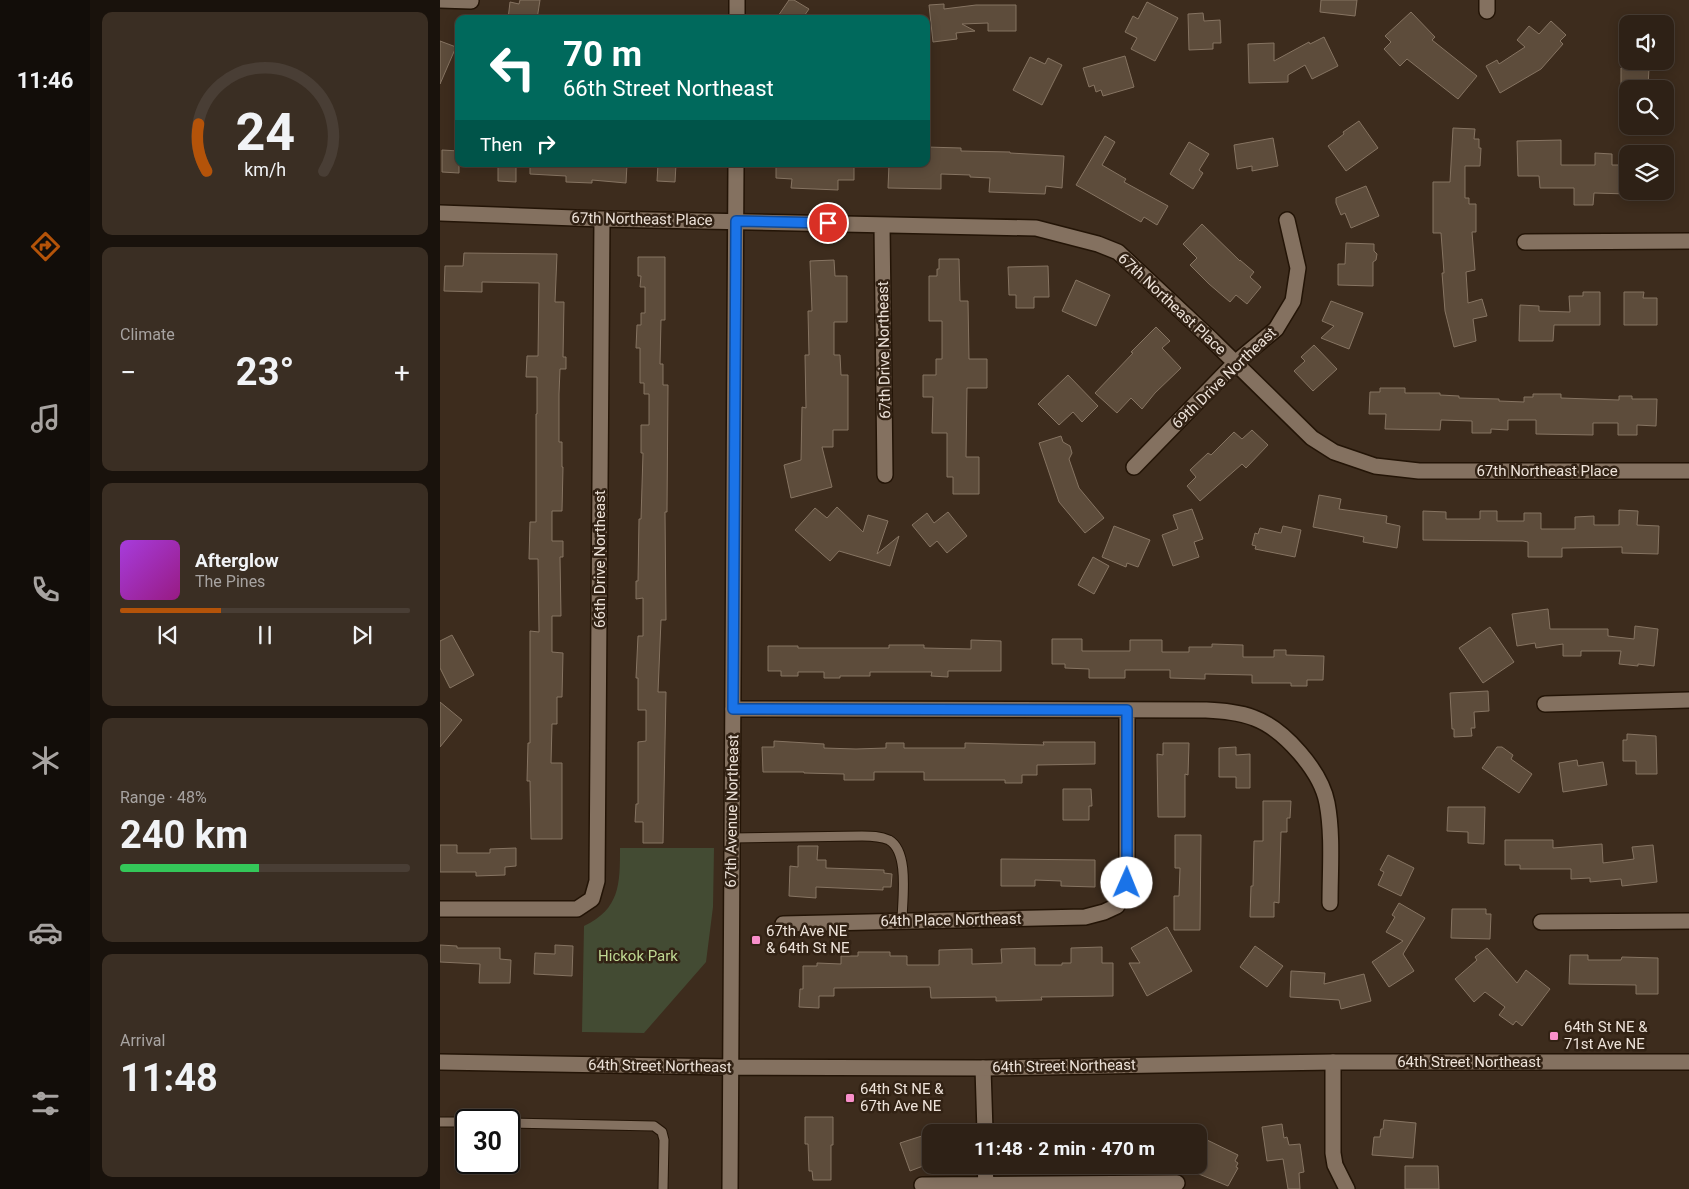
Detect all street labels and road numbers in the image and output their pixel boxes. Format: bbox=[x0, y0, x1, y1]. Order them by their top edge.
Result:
street label: 67th Northeast Place bbox=[571, 209, 713, 229]
street label: 67th Northeast Place bbox=[1114, 249, 1230, 359]
street label: 67th Drive Northeast bbox=[874, 281, 894, 419]
street label: 69th Drive Northeast bbox=[1168, 324, 1280, 432]
street label: 67th Northeast Place bbox=[1476, 462, 1618, 480]
street label: 66th Drive Northeast bbox=[591, 490, 609, 628]
street label: 67th Avenue Northeast bbox=[722, 734, 742, 888]
street label: 64th Place Northeast bbox=[880, 910, 1022, 930]
street label: 64th Street Northeast bbox=[1397, 1053, 1541, 1071]
street label: 64th Street Northeast bbox=[588, 1056, 732, 1076]
street label: 64th Street Northeast bbox=[992, 1056, 1136, 1076]

